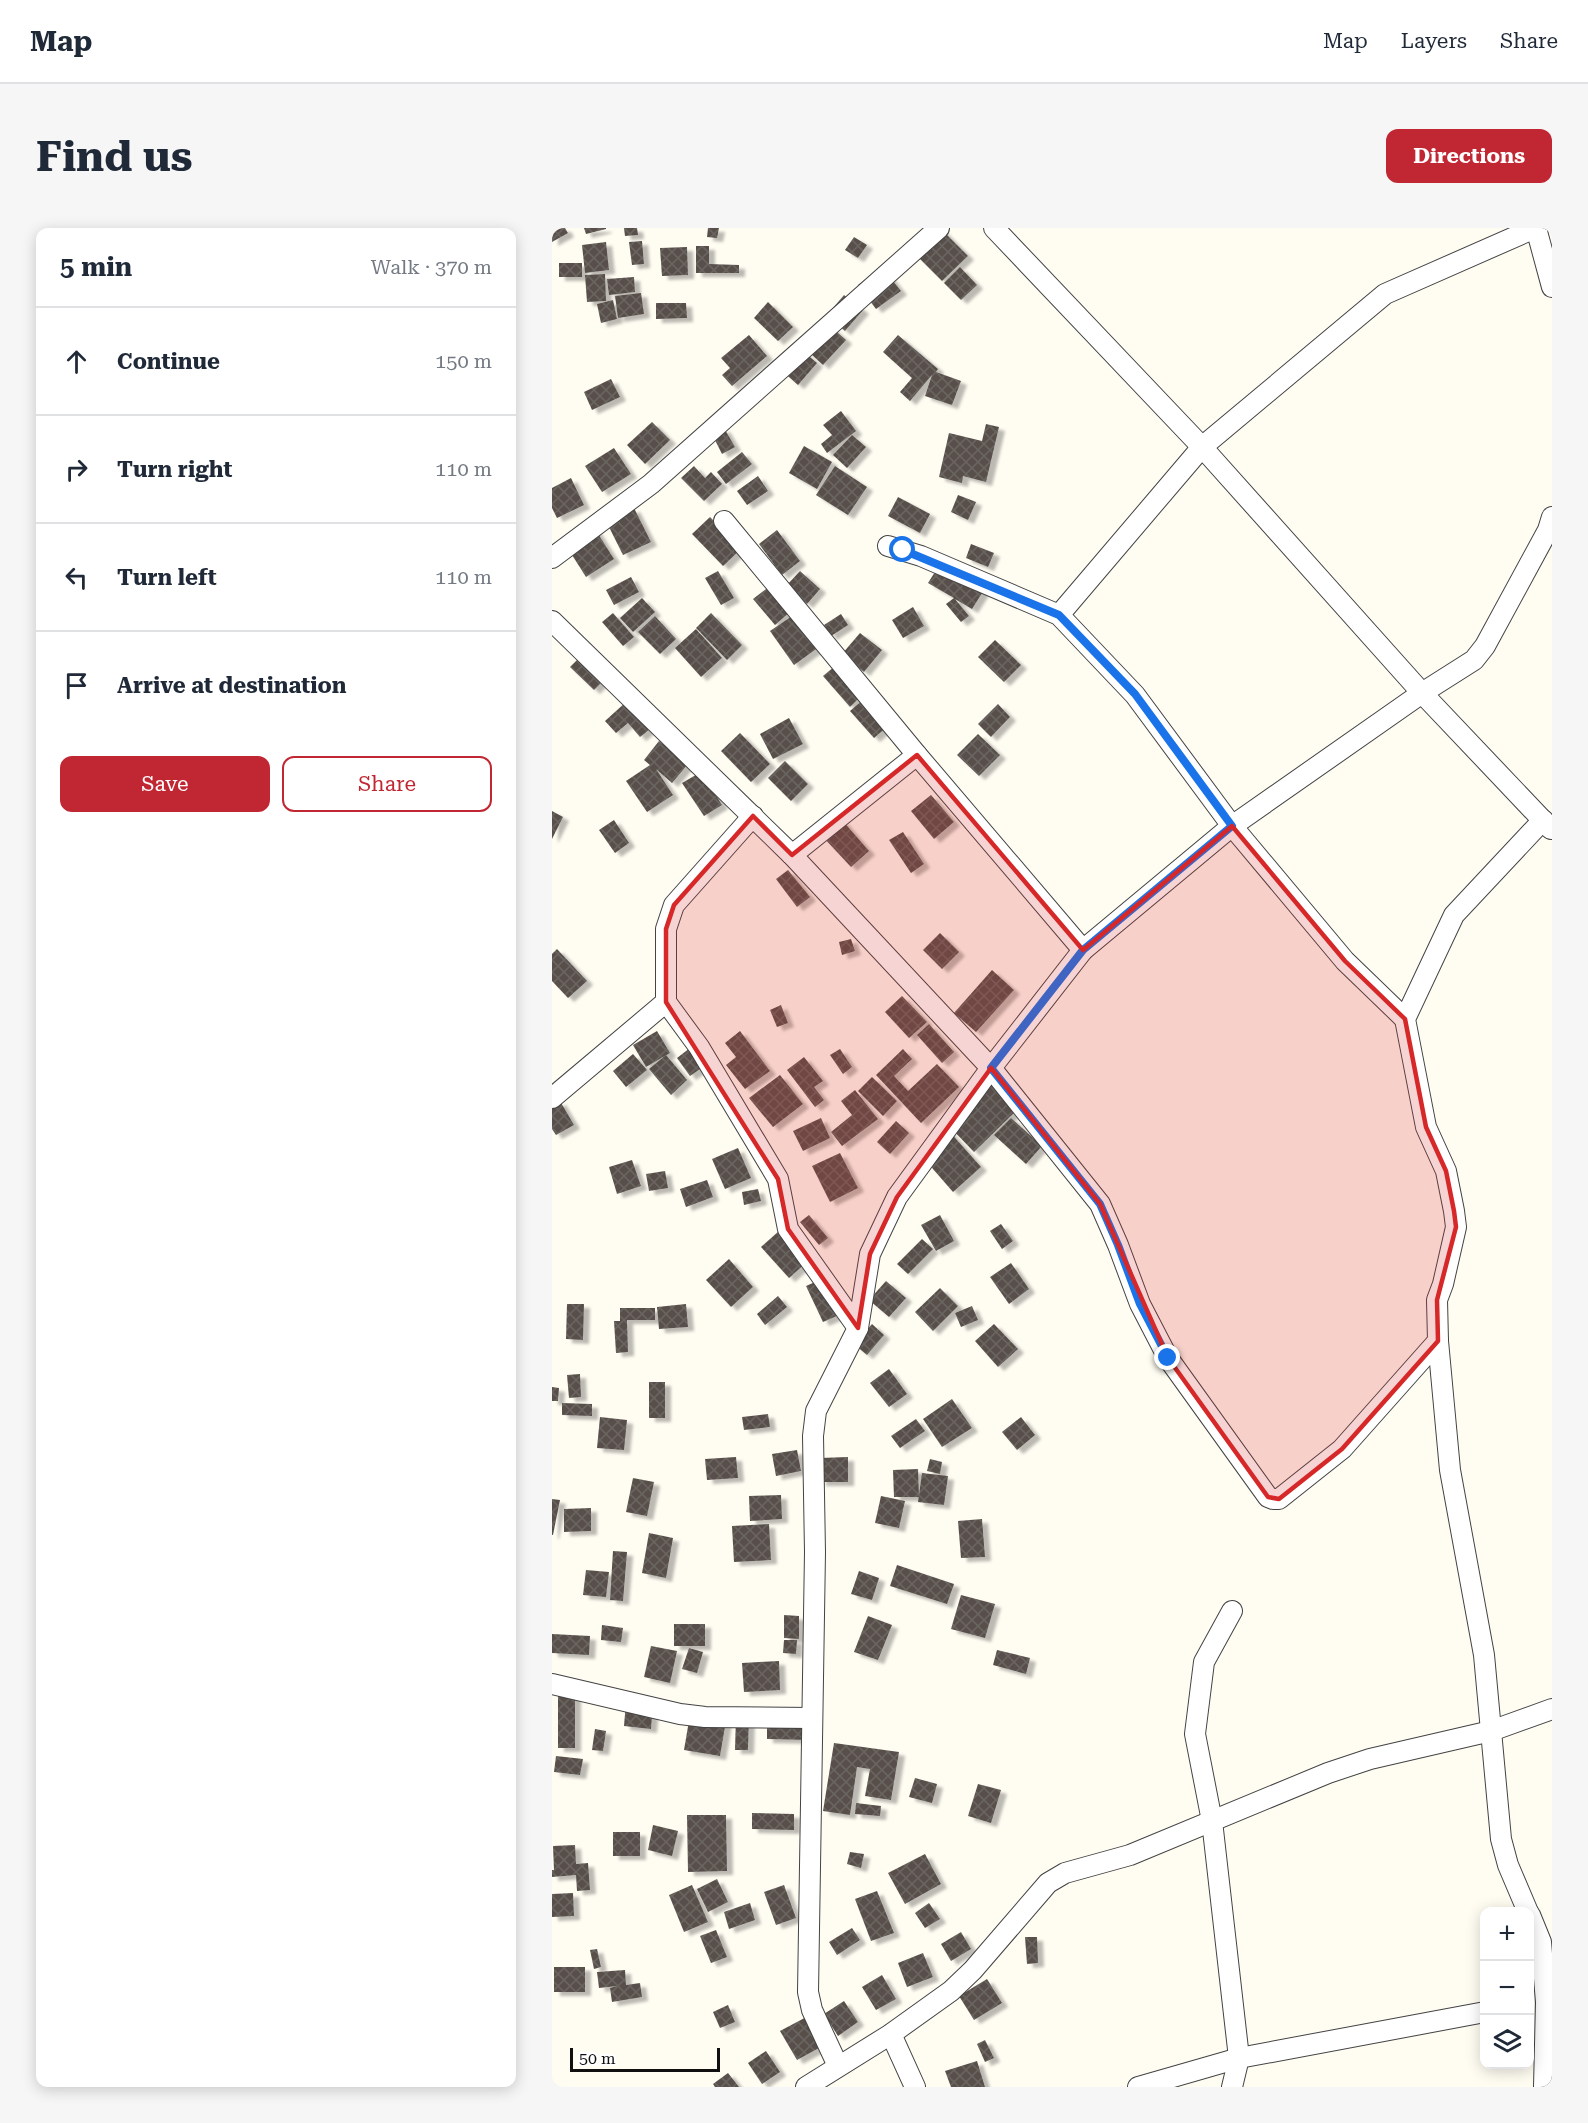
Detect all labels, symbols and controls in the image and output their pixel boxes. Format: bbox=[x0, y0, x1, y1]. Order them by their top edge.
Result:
text: Map bbox=[30, 25, 92, 58]
text: Map bbox=[1323, 29, 1368, 53]
text: Layers bbox=[1401, 29, 1467, 53]
text: Share bbox=[1500, 29, 1558, 53]
button: Directions bbox=[1386, 129, 1552, 183]
text: Find us bbox=[36, 132, 193, 181]
text: 5 min bbox=[60, 252, 132, 282]
text: Walk · 370 m bbox=[371, 255, 492, 279]
icon: ahead bbox=[60, 345, 93, 378]
text: Continue bbox=[117, 349, 220, 374]
text: 150 m bbox=[435, 349, 492, 373]
icon: right bbox=[60, 453, 93, 486]
text: Turn right bbox=[117, 457, 232, 482]
text: 110 m bbox=[435, 457, 492, 481]
route start bbox=[889, 536, 915, 562]
icon: left bbox=[60, 561, 93, 594]
text: Turn left bbox=[117, 565, 217, 590]
text: 110 m bbox=[435, 565, 492, 589]
icon: arrive bbox=[60, 669, 93, 702]
text: Arrive at destination bbox=[117, 673, 346, 698]
button: Save bbox=[60, 756, 270, 812]
button: Share bbox=[282, 756, 492, 812]
route end bbox=[1154, 1344, 1180, 1370]
map controls bbox=[1480, 1907, 1534, 2069]
button: + bbox=[1480, 1907, 1534, 1961]
button: − bbox=[1480, 1961, 1534, 2015]
button: layers bbox=[1480, 2015, 1534, 2069]
scale bar bbox=[570, 2045, 720, 2072]
text: 50 m bbox=[579, 2049, 616, 2068]

